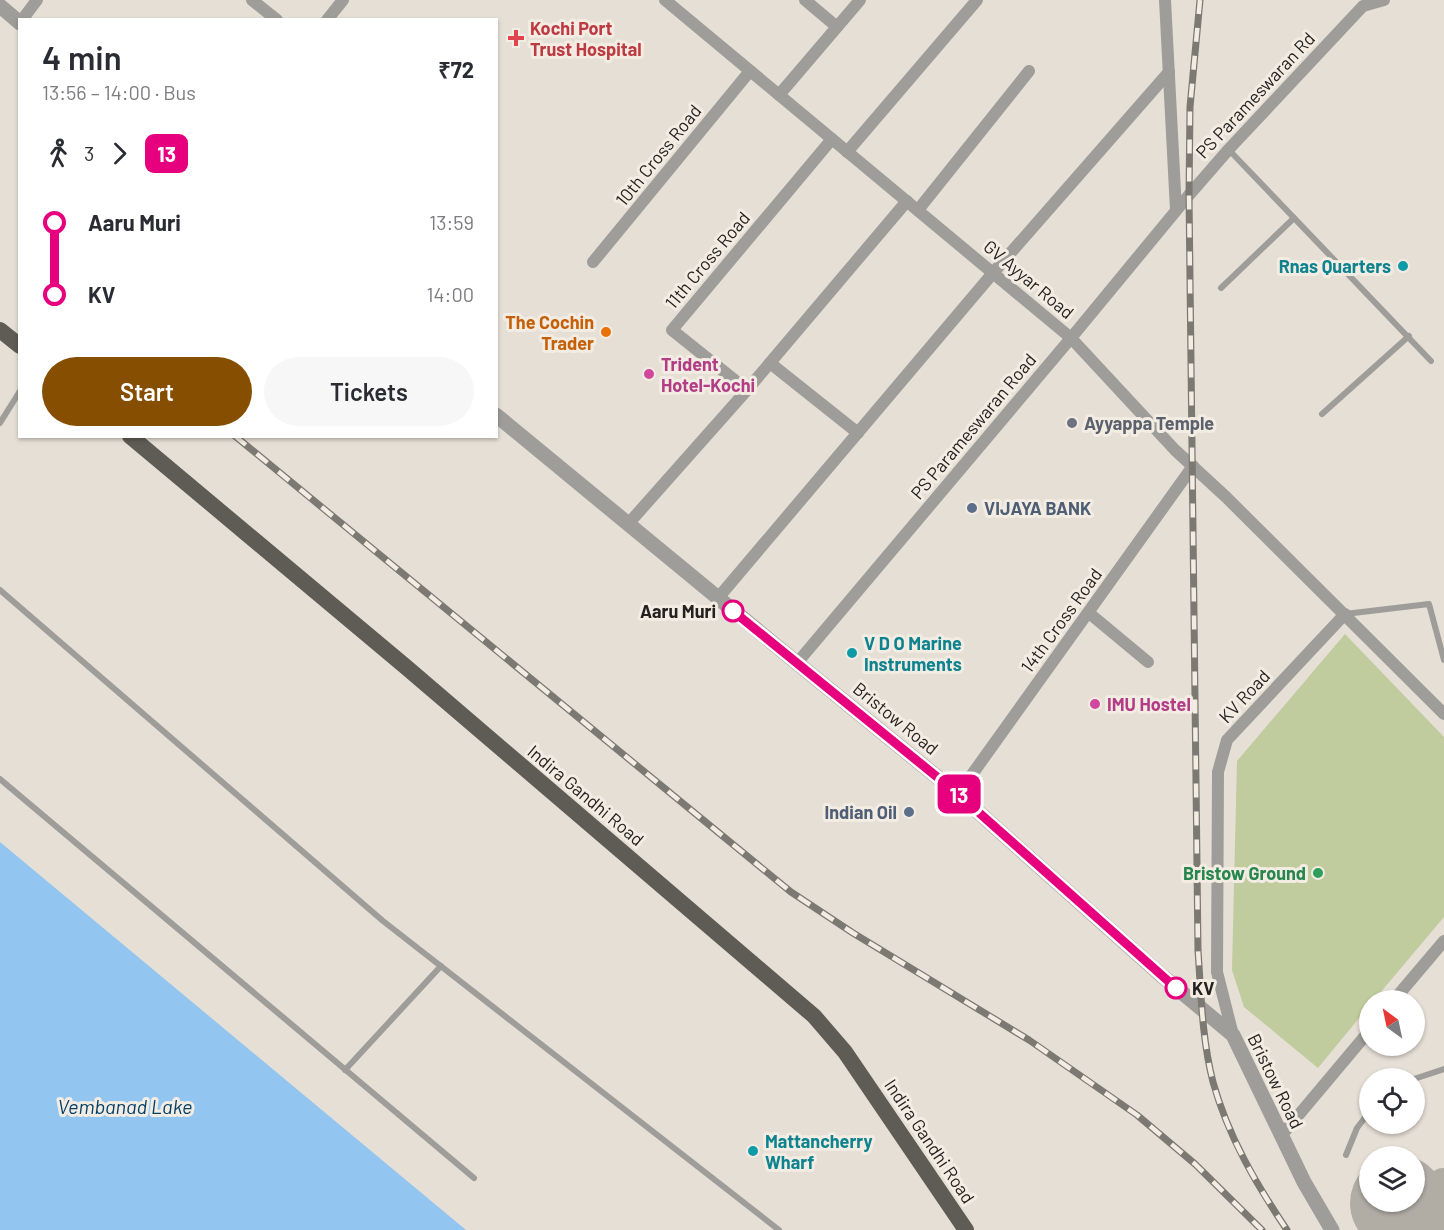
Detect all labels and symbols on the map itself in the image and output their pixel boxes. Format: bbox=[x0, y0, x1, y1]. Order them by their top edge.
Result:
place label: Kochi Port Trust Hospital bbox=[530, 17, 642, 60]
street label: PS Parameswaran Rd bbox=[1191, 27, 1319, 163]
marker: Kochi Port Trust Hospital bbox=[507, 29, 525, 47]
street label: 10th Cross Road bbox=[610, 100, 706, 210]
street label: 11th Cross Road bbox=[660, 207, 754, 313]
street label: GV Ayyar Road bbox=[979, 235, 1079, 323]
place label: Rnas Quarters bbox=[1279, 255, 1391, 277]
marker: Rnas Quarters bbox=[1396, 259, 1410, 273]
place label: The Cochin Trader bbox=[505, 311, 594, 354]
marker: The Cochin Trader bbox=[599, 325, 613, 339]
street label: PS Parameswaran Road bbox=[906, 349, 1040, 503]
place label: Trident Hotel-Kochi bbox=[661, 353, 755, 396]
marker: Trident Hotel-Kochi bbox=[642, 367, 656, 381]
place label: Ayyappa Temple bbox=[1084, 412, 1214, 434]
marker: Ayyappa Temple bbox=[1065, 416, 1079, 430]
place label: VIJAYA BANK bbox=[984, 497, 1091, 519]
marker: VIJAYA BANK bbox=[965, 501, 979, 515]
street label: 14th Cross Road bbox=[1016, 563, 1106, 677]
place label: Aaru Muri bbox=[640, 600, 716, 622]
marker: Aaru Muri bbox=[722, 600, 744, 622]
place label: V D O Marine Instruments bbox=[864, 632, 962, 675]
marker: V D O Marine Instruments bbox=[845, 646, 859, 660]
street label: KV Road bbox=[1214, 665, 1274, 727]
street label: Bristow Road bbox=[849, 677, 943, 759]
place label: IMU Hostel bbox=[1107, 693, 1191, 715]
marker: IMU Hostel bbox=[1088, 697, 1102, 711]
street label: Indira Gandhi Road bbox=[523, 740, 649, 850]
line badge: 13 bbox=[932, 774, 986, 814]
place label: Indian Oil bbox=[825, 801, 897, 823]
marker: Indian Oil bbox=[902, 805, 916, 819]
place label: Bristow Ground bbox=[1183, 862, 1306, 884]
marker: Bristow Ground bbox=[1311, 866, 1325, 880]
marker: KV bbox=[1165, 977, 1187, 999]
place label: KV bbox=[1192, 977, 1214, 999]
north arrow bbox=[1359, 990, 1425, 1056]
street label: Bristow Road bbox=[1243, 1030, 1309, 1132]
street label: Indira Gandhi Road bbox=[880, 1075, 980, 1207]
water label: Vembanad Lake bbox=[58, 1094, 192, 1118]
place label: Mattancherry Wharf bbox=[765, 1130, 873, 1173]
marker: Mattancherry Wharf bbox=[746, 1144, 760, 1158]

